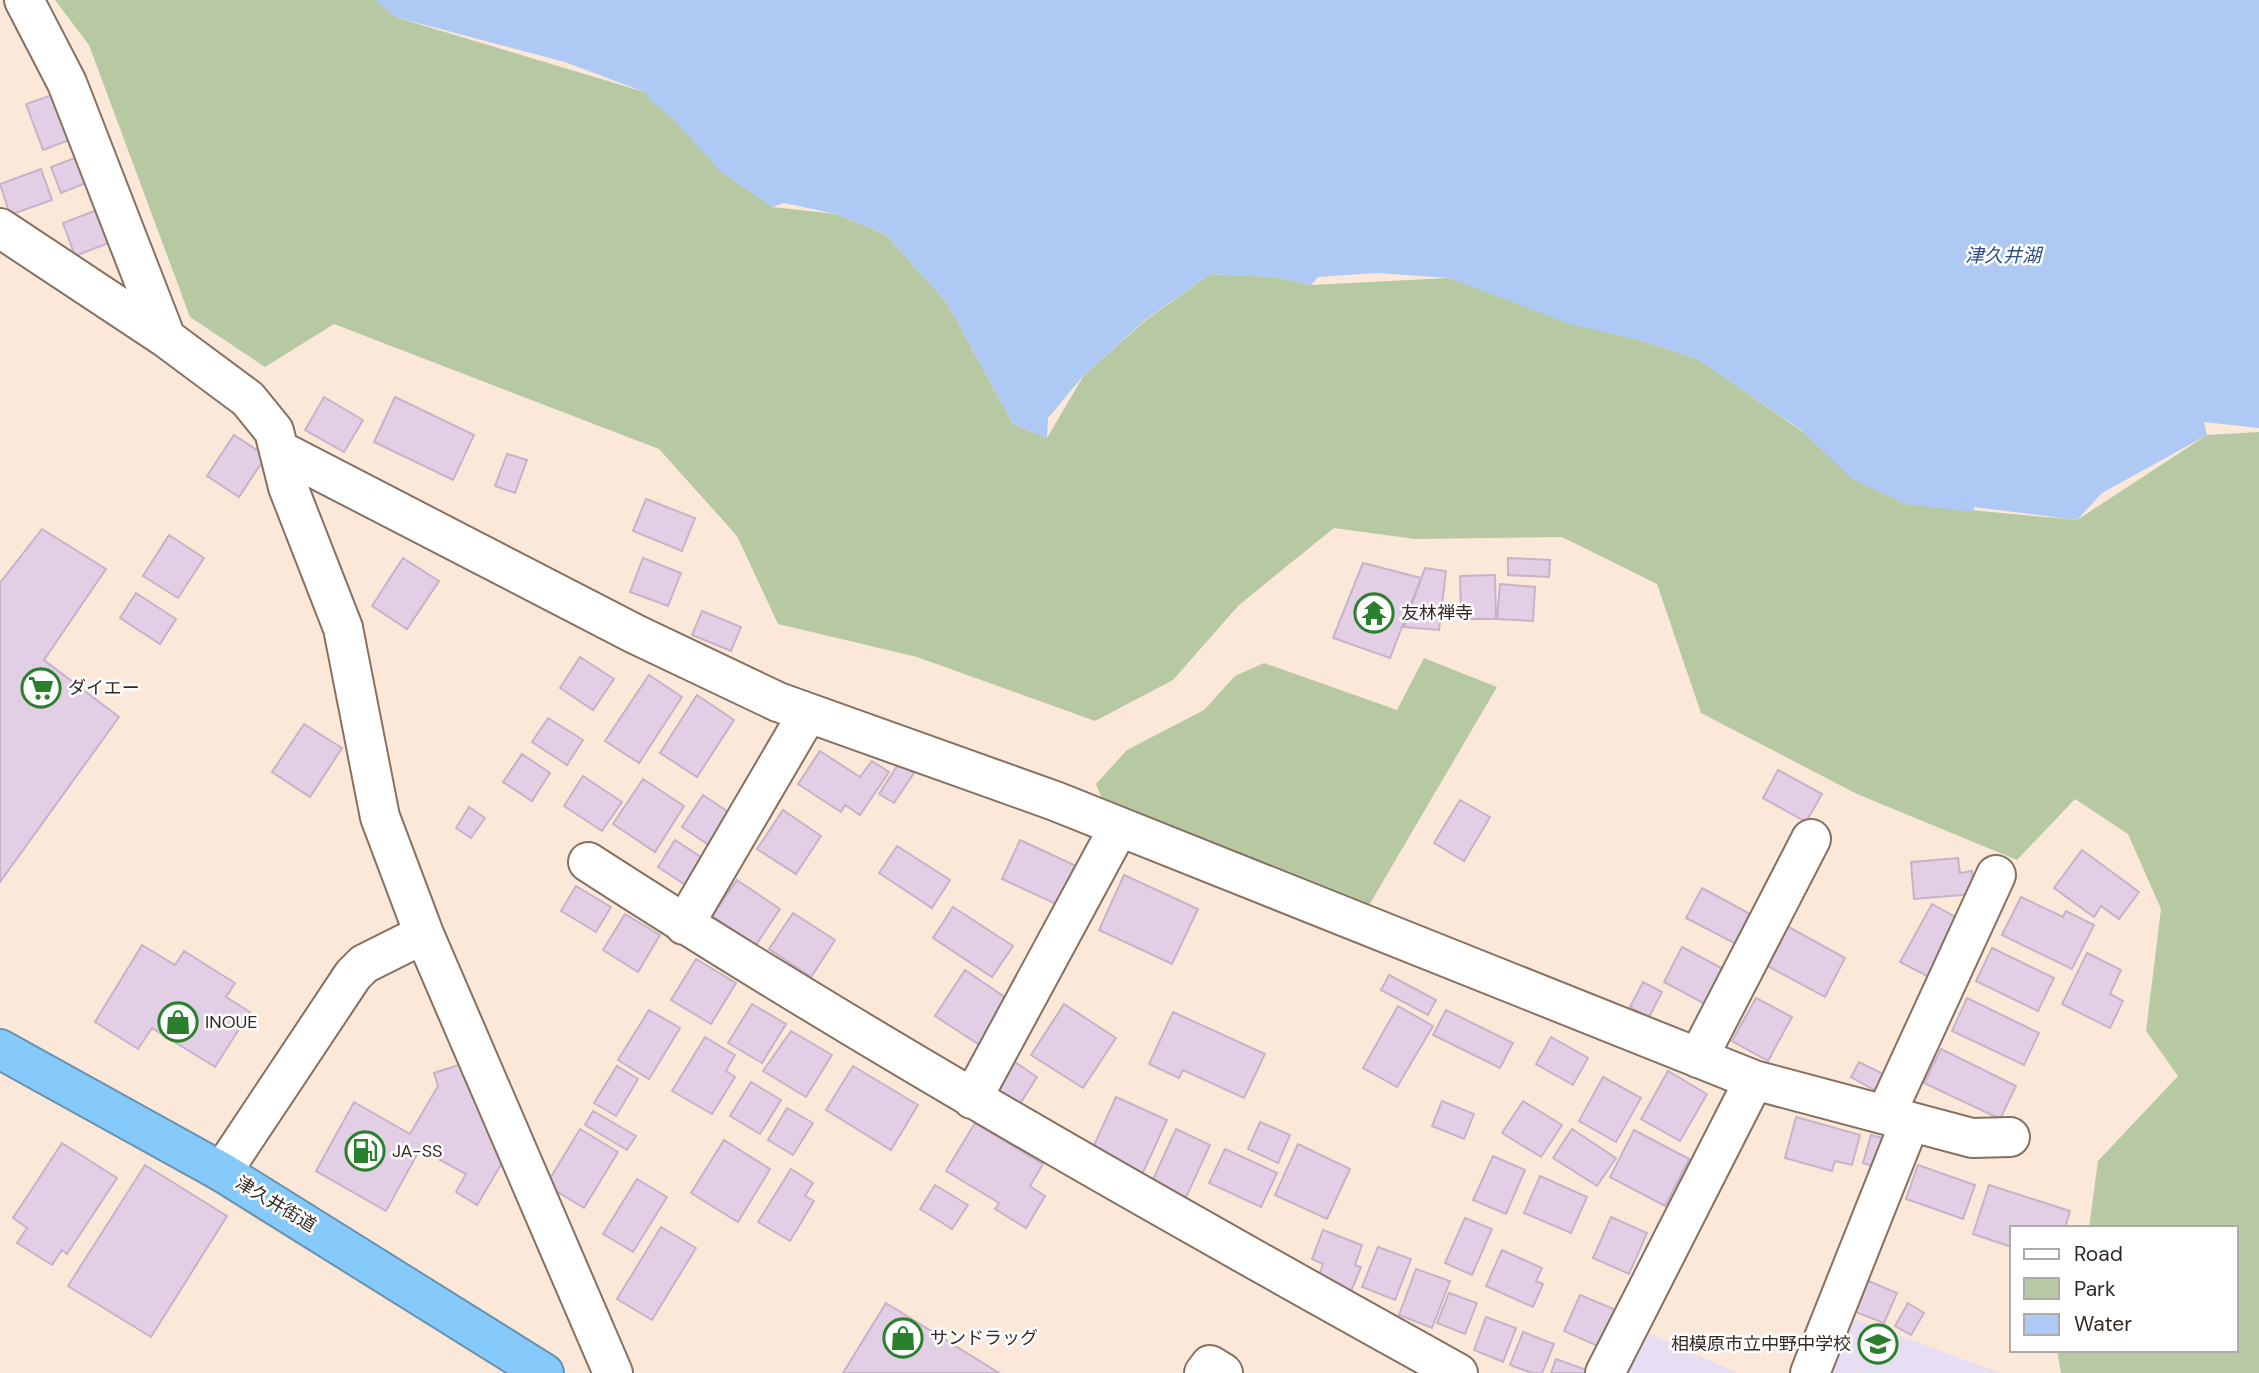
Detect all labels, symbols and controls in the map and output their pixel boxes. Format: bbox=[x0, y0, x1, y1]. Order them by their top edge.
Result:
water label: 津久井湖 bbox=[1965, 243, 2044, 268]
temple icon: 友林禅寺 bbox=[1353, 592, 1395, 634]
place label: 友林禅寺 bbox=[1401, 601, 1473, 625]
supermarket icon: ダイエー bbox=[20, 667, 62, 709]
place label: ダイエー bbox=[68, 676, 140, 700]
shop icon: INOUE bbox=[157, 1001, 199, 1043]
place label: INOUE bbox=[205, 1010, 258, 1034]
fuel station icon: JA-SS bbox=[344, 1130, 386, 1172]
place label: JA-SS bbox=[392, 1139, 443, 1163]
street label: 津久井街道 bbox=[231, 1171, 321, 1237]
legend bbox=[2010, 1226, 2238, 1352]
text: Road bbox=[2074, 1240, 2123, 1268]
text: Park bbox=[2074, 1275, 2116, 1303]
text: Water bbox=[2074, 1310, 2132, 1338]
shop icon: サンドラッグ bbox=[882, 1317, 924, 1359]
school or university icon: 相模原市立中野中学校 bbox=[1857, 1323, 1899, 1365]
place label: サンドラッグ bbox=[930, 1326, 1038, 1350]
place label: 相模原市立中野中学校 bbox=[1671, 1332, 1851, 1356]

